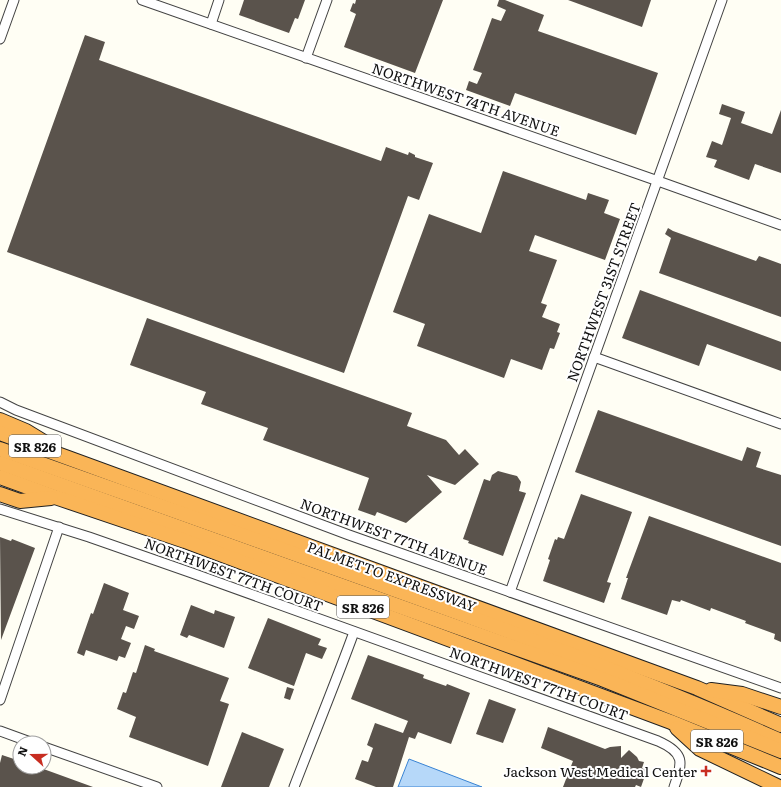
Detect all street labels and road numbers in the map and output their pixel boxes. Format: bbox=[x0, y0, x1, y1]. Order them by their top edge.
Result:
street label: NORTHWEST 74TH AVENUE bbox=[369, 57, 563, 141]
street label: NORTHWEST 31ST STREET bbox=[561, 200, 645, 384]
road number: SR 826 bbox=[9, 435, 61, 457]
street label: NORTHWEST 77TH AVENUE bbox=[298, 493, 490, 579]
street label: NORTHWEST 77TH COURT bbox=[142, 532, 326, 616]
street label: PALMETTO EXPRESSWAY bbox=[305, 536, 479, 616]
road number: SR 826 bbox=[337, 596, 389, 618]
street label: NORTHWEST 77TH COURT bbox=[447, 641, 631, 725]
road number: SR 826 bbox=[691, 730, 743, 752]

